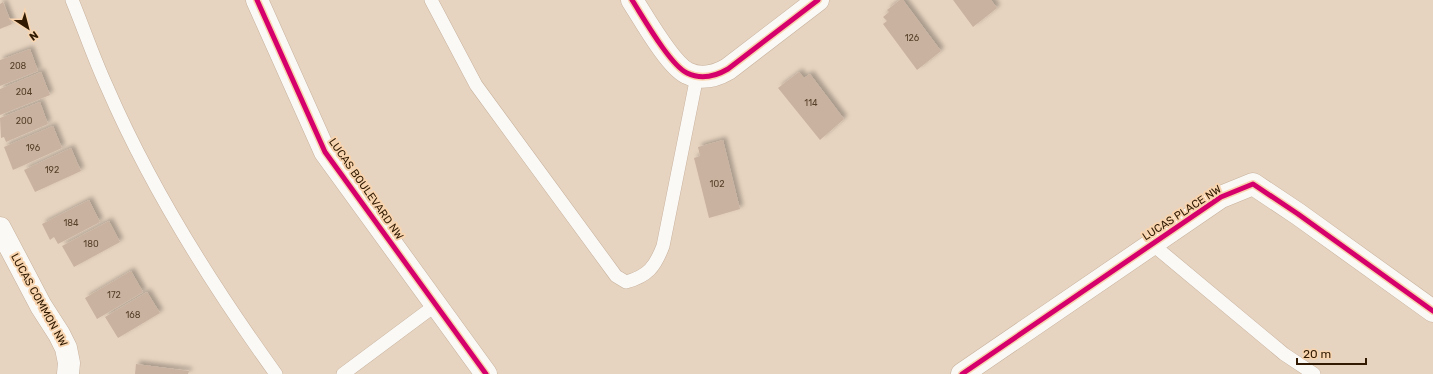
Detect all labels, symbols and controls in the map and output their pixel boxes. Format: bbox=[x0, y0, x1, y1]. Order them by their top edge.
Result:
north arrow bbox=[8, 8, 48, 48]
text: N bbox=[26, 28, 41, 43]
house number: 126 bbox=[905, 33, 920, 43]
house number: 208 bbox=[10, 61, 27, 71]
house number: 204 bbox=[16, 87, 33, 97]
house number: 114 bbox=[804, 98, 818, 108]
house number: 200 bbox=[16, 116, 33, 126]
street label: LUCAS BOULEVARD NW bbox=[326, 136, 406, 242]
house number: 196 bbox=[26, 143, 41, 153]
house number: 192 bbox=[45, 165, 59, 175]
house number: 102 bbox=[710, 179, 724, 189]
street label: LUCAS PLACE NW bbox=[1140, 183, 1224, 243]
house number: 184 bbox=[63, 218, 79, 228]
house number: 180 bbox=[83, 239, 99, 249]
street label: LUCAS COMMON NW bbox=[8, 251, 70, 349]
house number: 172 bbox=[107, 290, 121, 300]
house number: 168 bbox=[125, 310, 141, 320]
scale bar bbox=[1297, 340, 1366, 366]
text: 20 m bbox=[1303, 347, 1331, 361]

